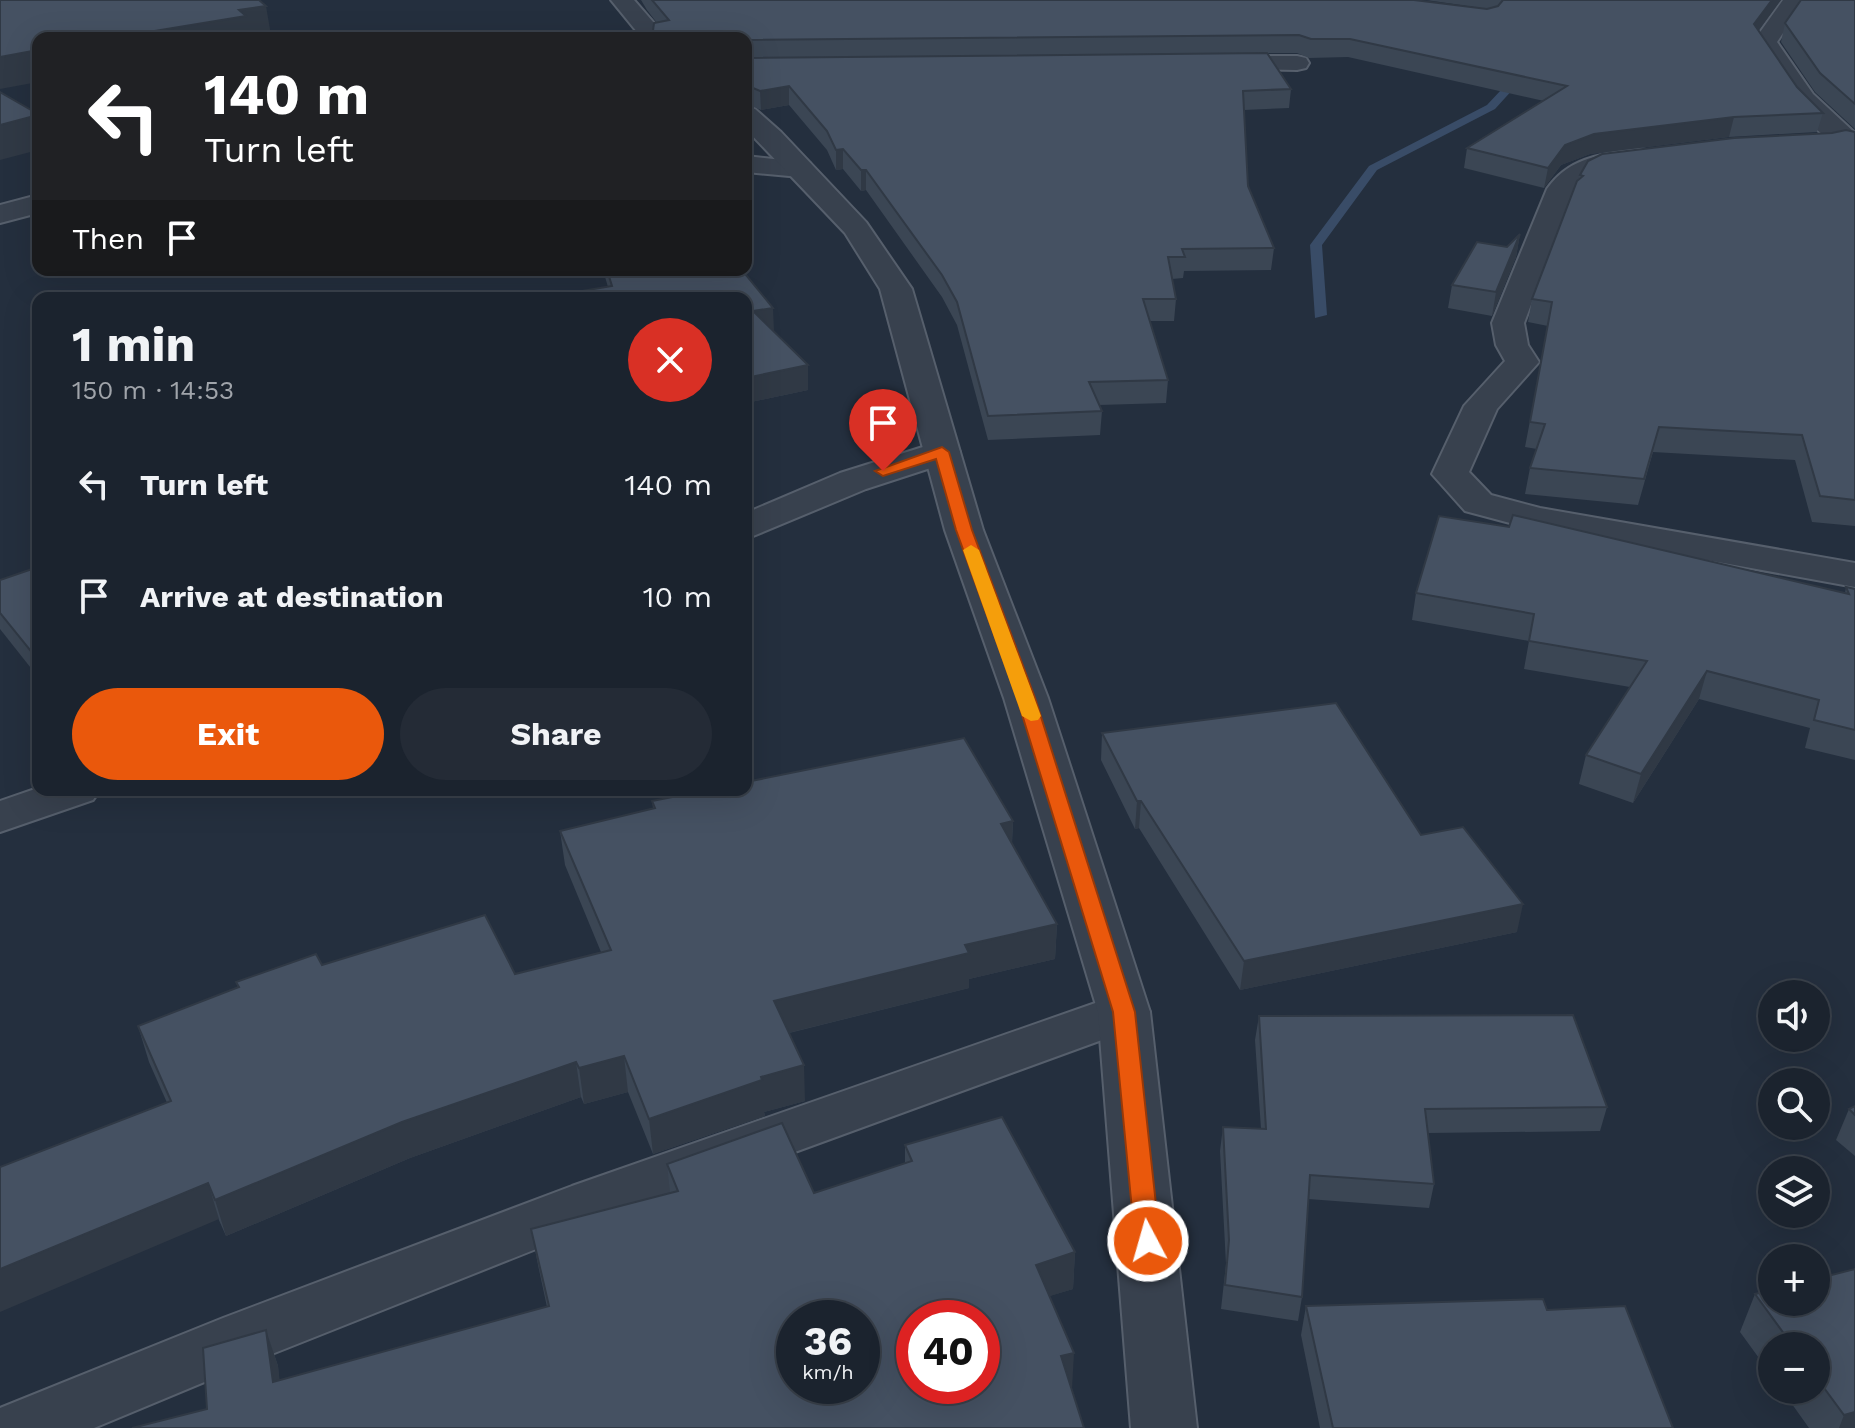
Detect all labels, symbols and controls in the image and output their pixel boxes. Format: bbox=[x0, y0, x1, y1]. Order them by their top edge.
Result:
text: 140 m bbox=[204, 62, 369, 128]
icon: left bbox=[72, 64, 176, 168]
text: Turn left bbox=[204, 129, 354, 171]
icon: arrive bbox=[160, 216, 204, 260]
text: Then bbox=[72, 221, 144, 256]
text: 1 min bbox=[72, 316, 195, 373]
button: close bbox=[628, 318, 712, 402]
text: 150 m · 14:53 bbox=[72, 375, 234, 405]
pin bbox=[849, 389, 917, 471]
icon: arrive bbox=[861, 401, 905, 445]
icon: left bbox=[72, 462, 116, 506]
text: Turn left bbox=[140, 467, 268, 502]
text: 140 m bbox=[624, 467, 712, 502]
icon: arrive bbox=[72, 574, 116, 618]
text: Arrive at destination bbox=[140, 579, 444, 614]
text: 10 m bbox=[643, 579, 712, 614]
button: Exit bbox=[72, 688, 384, 780]
button: Share bbox=[400, 688, 712, 780]
map controls bbox=[1758, 980, 1830, 1404]
button: sound bbox=[1758, 980, 1830, 1052]
button: search bbox=[1758, 1068, 1830, 1140]
button: layers bbox=[1758, 1156, 1830, 1228]
position arrow bbox=[1106, 1199, 1190, 1283]
button: + bbox=[1758, 1244, 1830, 1316]
speed limit sign: 40 bbox=[896, 1300, 1000, 1404]
text: 36 bbox=[804, 1318, 852, 1365]
button: − bbox=[1758, 1332, 1830, 1404]
text: km/h bbox=[802, 1360, 854, 1384]

